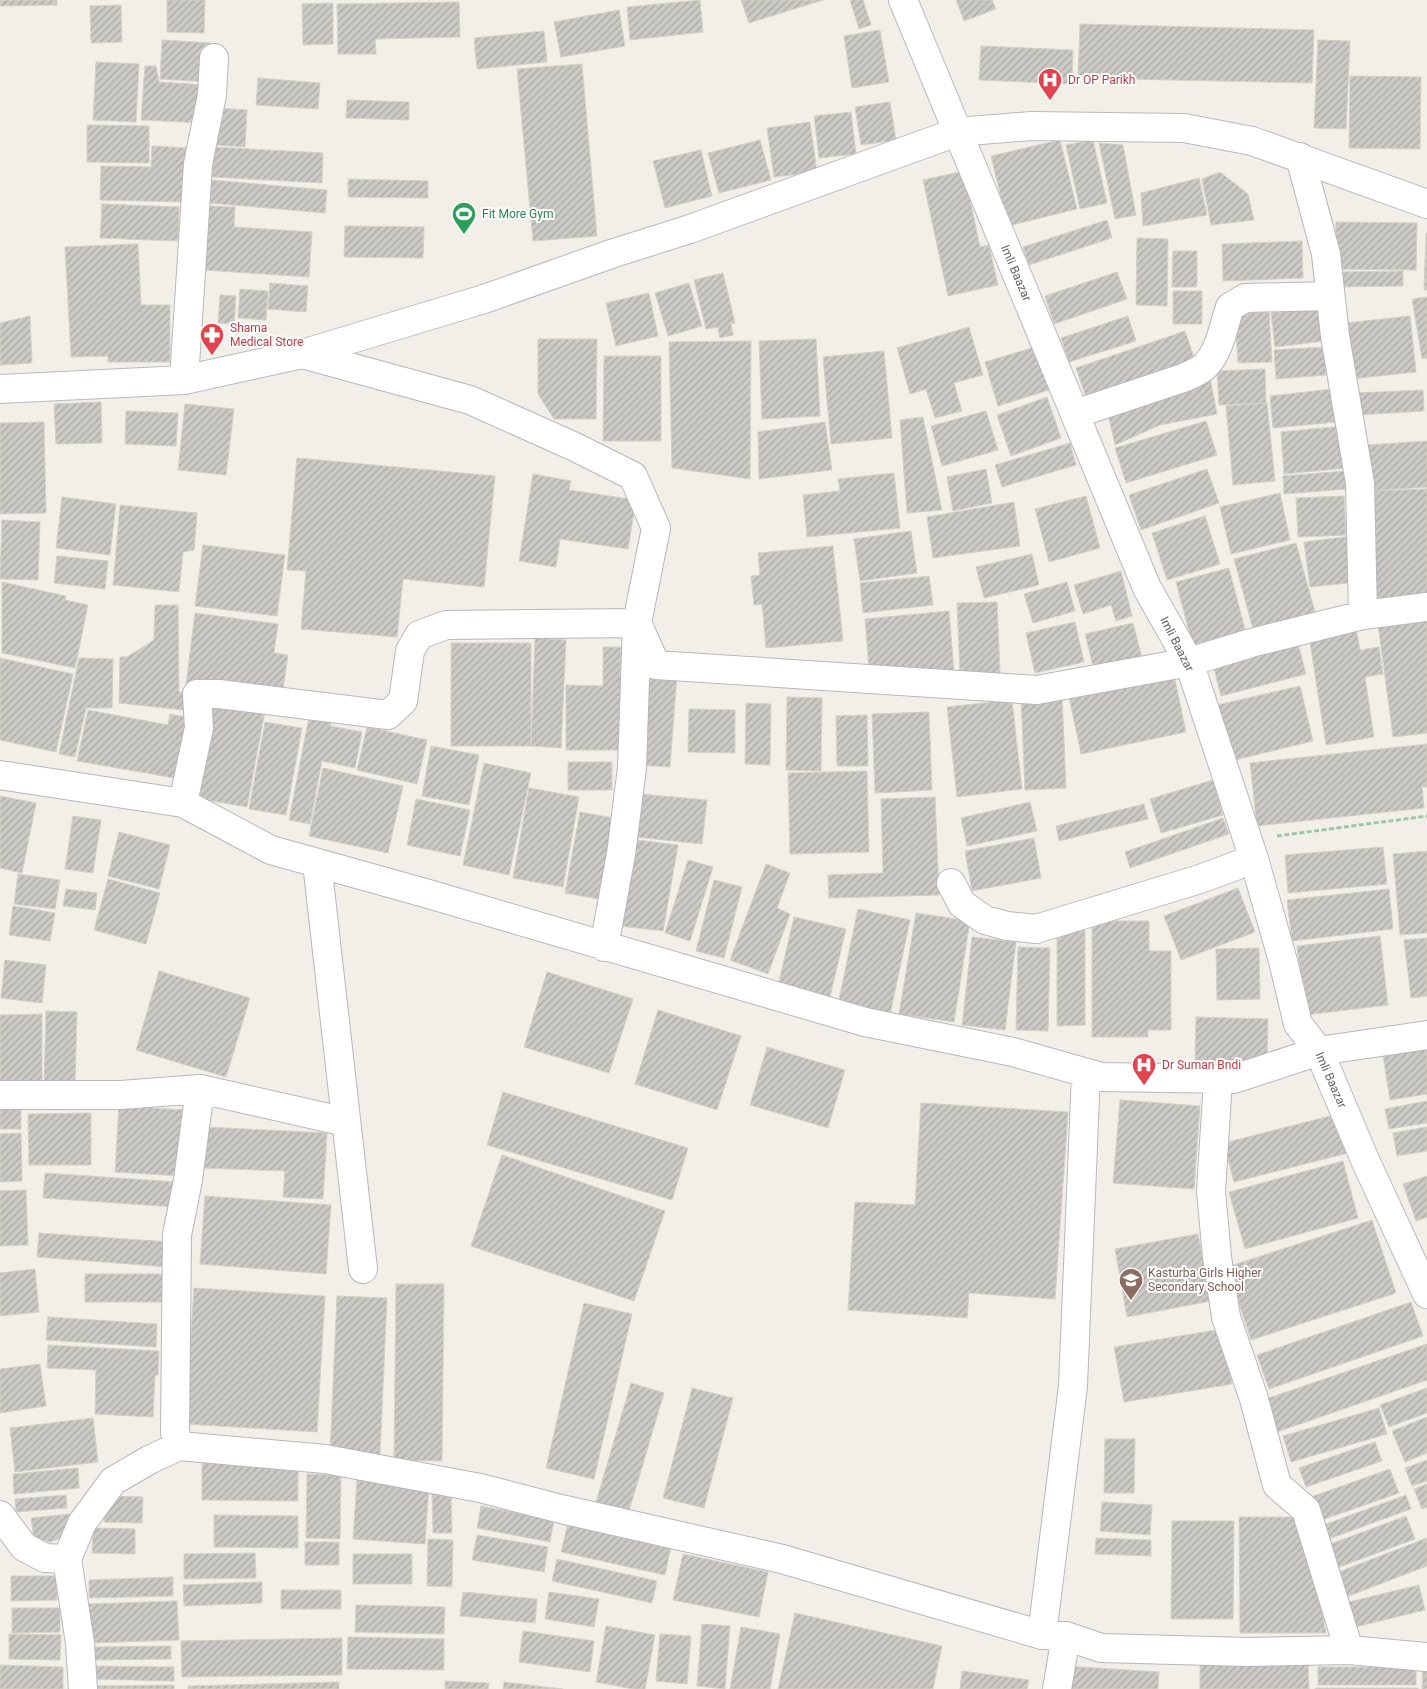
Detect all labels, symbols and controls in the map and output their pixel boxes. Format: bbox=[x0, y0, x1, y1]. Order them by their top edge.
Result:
hospital icon: Dr OP Parikh bbox=[1037, 67, 1063, 101]
place label: Dr OP Parikh bbox=[1068, 73, 1135, 87]
sports icon: Fit More Gym bbox=[451, 201, 477, 235]
place label: Fit More Gym bbox=[482, 207, 553, 221]
street label: Imli Baazar bbox=[998, 243, 1034, 303]
place label: Shama Medical Store bbox=[230, 321, 303, 349]
pharmacy icon: Shama Medical Store bbox=[199, 322, 225, 356]
street label: Imli Baazar bbox=[1157, 614, 1197, 674]
street label: Imli Baazar bbox=[1312, 1050, 1350, 1110]
hospital icon: Dr Suman Bndi bbox=[1131, 1052, 1157, 1086]
place label: Dr Suman Bndi bbox=[1162, 1058, 1241, 1072]
place label: Kasturba Girls Higher Secondary School bbox=[1148, 1266, 1262, 1294]
school or university icon: Kasturba Girls Higher Secondary School bbox=[1118, 1267, 1144, 1301]

